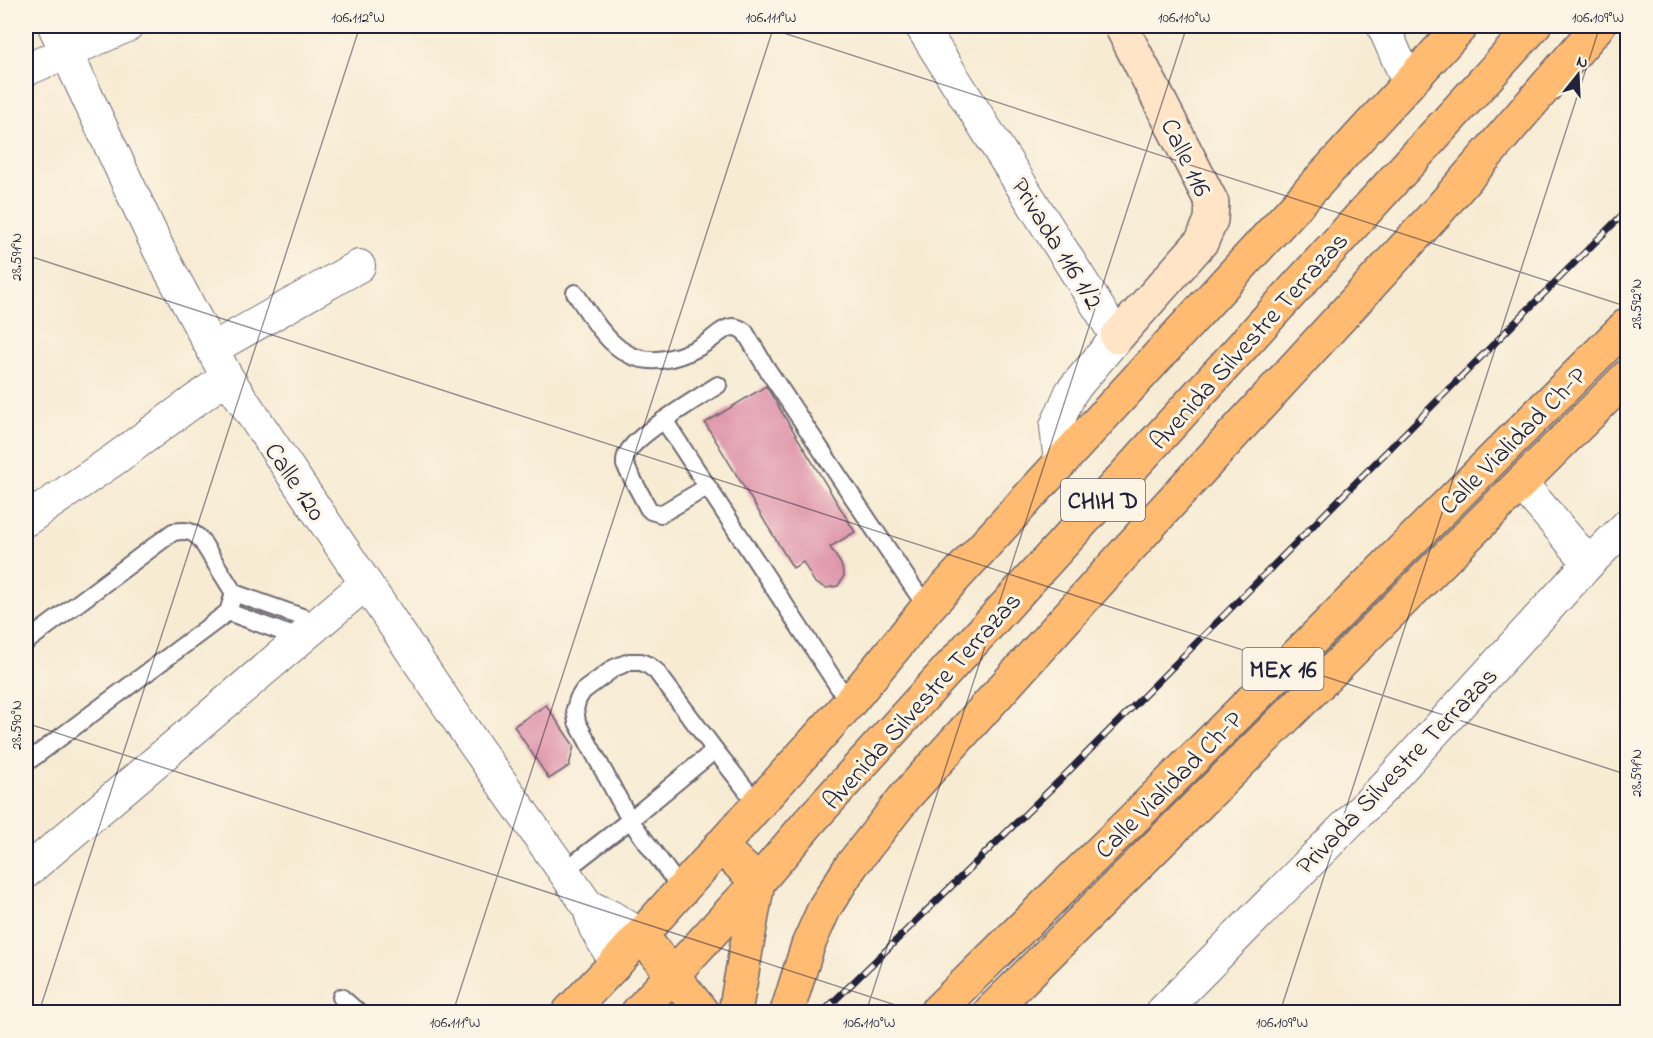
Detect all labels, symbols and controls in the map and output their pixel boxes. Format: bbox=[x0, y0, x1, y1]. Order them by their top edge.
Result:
text: 106.112°W bbox=[331, 7, 385, 29]
text: 106.111°W bbox=[746, 7, 796, 29]
text: 106.110°W bbox=[1158, 7, 1210, 29]
text: 106.109°W bbox=[1572, 7, 1624, 29]
north arrow bbox=[1548, 45, 1608, 105]
text: N bbox=[1573, 50, 1591, 76]
street label: Calle 116 bbox=[1149, 113, 1220, 204]
street label: Privada 116 1/2 bbox=[1000, 171, 1111, 318]
street label: Avenida Silvestre Terrazas bbox=[1142, 224, 1359, 460]
text: 28.591°N bbox=[6, 233, 28, 281]
text: 28.592°N bbox=[1626, 279, 1648, 329]
street label: Calle Vialidad Ch-P bbox=[1431, 359, 1597, 525]
street label: Calle 120 bbox=[253, 436, 334, 530]
road number: CHIH D bbox=[1061, 479, 1145, 521]
street label: Avenida Silvestre Terrazas bbox=[815, 584, 1032, 820]
road number: MEX 16 bbox=[1242, 648, 1324, 690]
street label: Privada Silvestre Terrazas bbox=[1288, 659, 1508, 885]
text: 28.590°N bbox=[6, 700, 28, 750]
street label: Calle Vialidad Ch-P bbox=[1087, 703, 1253, 869]
text: 28.591°N bbox=[1626, 749, 1648, 797]
text: 106.111°W bbox=[430, 1012, 480, 1034]
text: 106.110°W bbox=[843, 1012, 895, 1034]
text: 106.109°W bbox=[1256, 1012, 1308, 1034]

